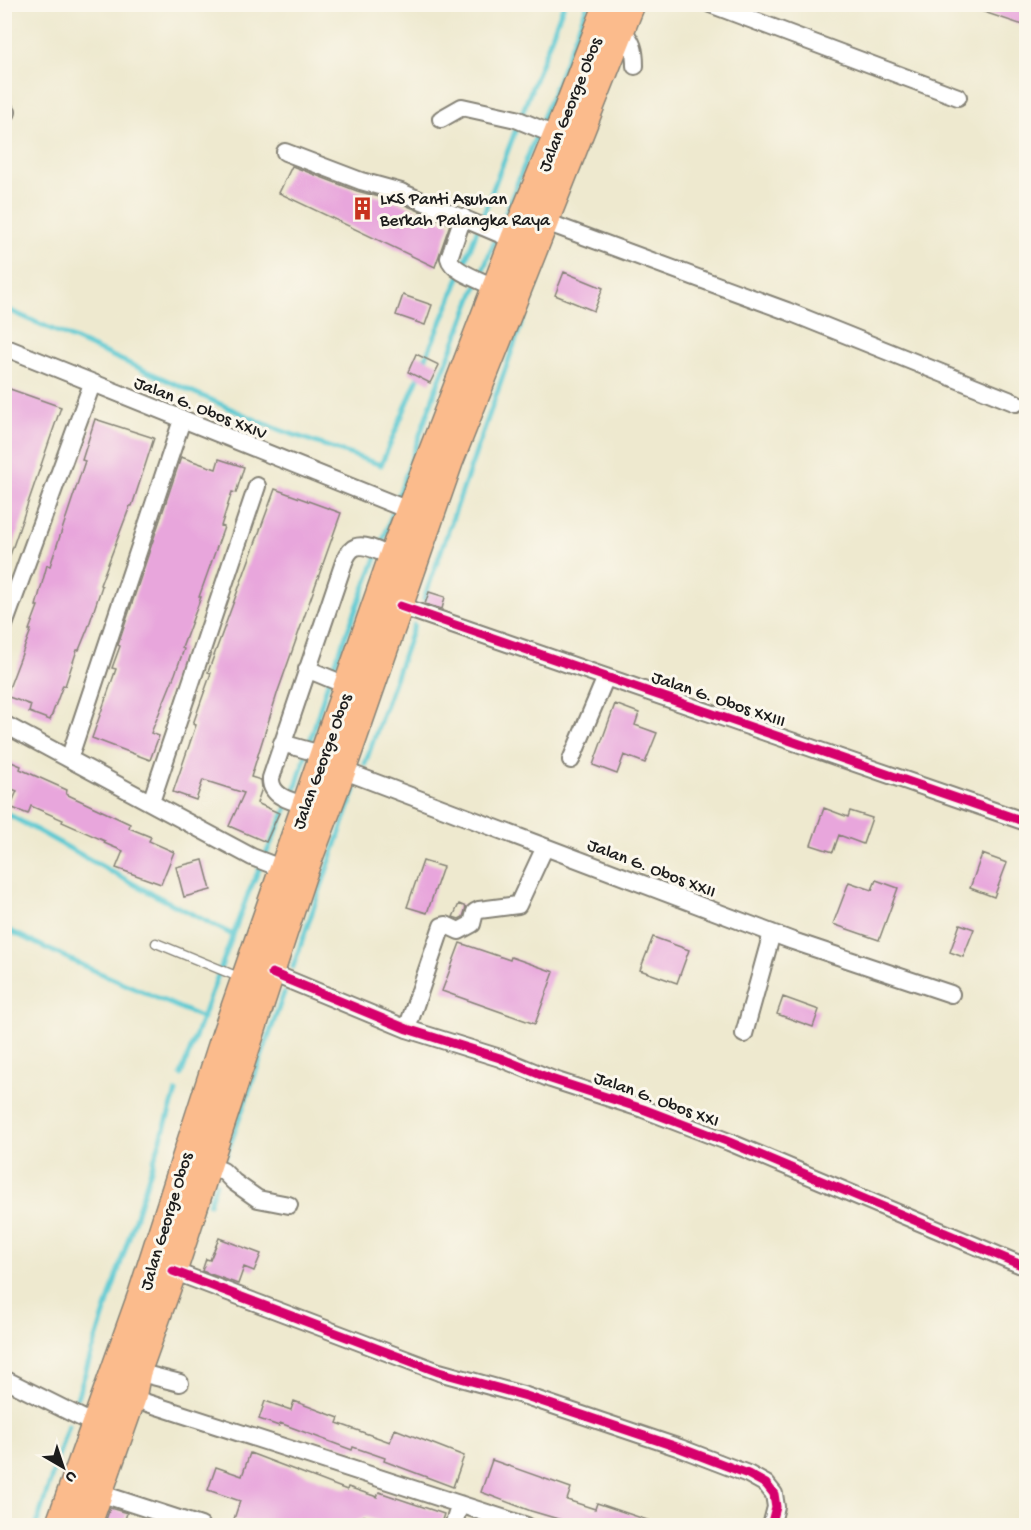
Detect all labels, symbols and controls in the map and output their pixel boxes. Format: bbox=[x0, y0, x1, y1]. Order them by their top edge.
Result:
street label: Jalan George Obos bbox=[535, 34, 608, 175]
place label: LKS Panti Asuhan Berkah Palangka Raya bbox=[379, 190, 551, 232]
building icon: LKS Panti Asuhan Berkah Palangka Raya bbox=[349, 195, 375, 221]
street label: Jalan G. Obos XXIV bbox=[131, 373, 270, 446]
street label: Jalan G. Obos XXIII bbox=[648, 668, 788, 733]
street label: Jalan George Obos bbox=[289, 690, 358, 833]
street label: Jalan G. Obos XXII bbox=[584, 835, 718, 903]
street label: Jalan G. Obos XXI bbox=[591, 1068, 722, 1133]
street label: Jalan George Obos bbox=[136, 1149, 199, 1293]
north arrow bbox=[33, 1437, 93, 1497]
text: U bbox=[60, 1466, 80, 1487]

